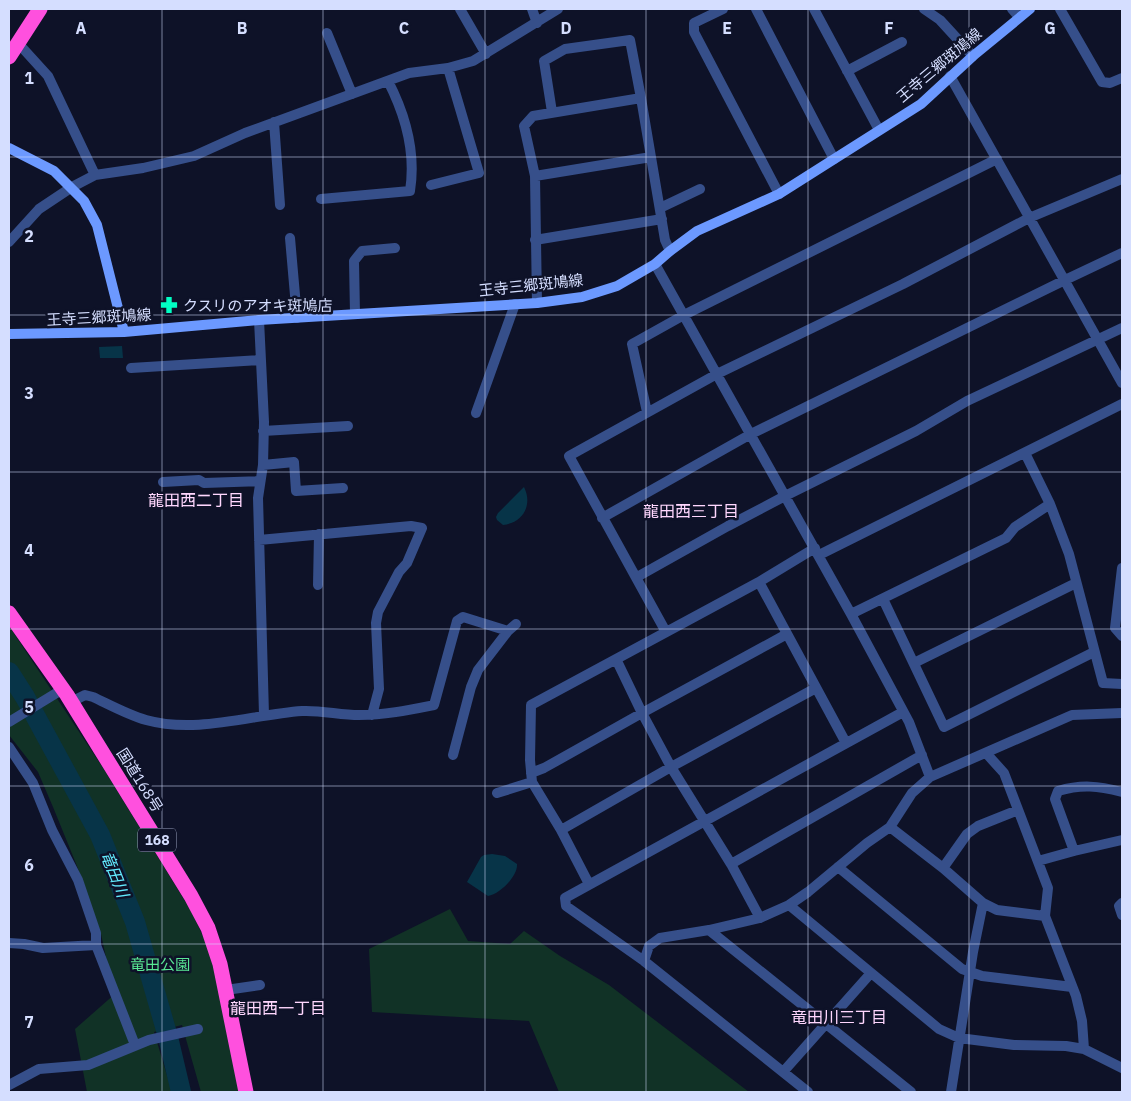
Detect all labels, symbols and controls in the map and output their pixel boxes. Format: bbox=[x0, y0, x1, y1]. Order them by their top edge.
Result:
text: A bbox=[76, 18, 87, 38]
text: B bbox=[237, 18, 248, 38]
text: C bbox=[399, 18, 409, 38]
text: D bbox=[560, 18, 572, 38]
text: E bbox=[722, 18, 732, 38]
text: F bbox=[884, 18, 894, 38]
text: G bbox=[1044, 18, 1056, 38]
street label: 王寺三郷斑鳩線 bbox=[893, 24, 985, 106]
text: 1 bbox=[24, 68, 34, 88]
text: 2 bbox=[24, 226, 34, 246]
street label: 王寺三郷斑鳩線 bbox=[478, 270, 584, 300]
pharmacy icon: クスリのアオキ斑鳩店 bbox=[159, 295, 179, 315]
place label: クスリのアオキ斑鳩店 bbox=[183, 296, 333, 315]
street label: 王寺三郷斑鳩線 bbox=[46, 305, 152, 329]
text: 3 bbox=[24, 383, 34, 403]
district label: 龍田西二丁目 bbox=[148, 490, 244, 510]
district label: 龍田西三丁目 bbox=[643, 501, 739, 521]
text: 4 bbox=[24, 540, 34, 560]
text: 5 bbox=[24, 697, 34, 717]
street label: 国道168号 bbox=[113, 744, 167, 816]
road number: 168 bbox=[138, 828, 176, 852]
water label: 竜田川 bbox=[97, 848, 134, 902]
text: 6 bbox=[24, 855, 34, 875]
park label: 竜田公園 bbox=[130, 955, 190, 974]
district label: 龍田西一丁目 bbox=[230, 998, 326, 1018]
district label: 竜田川三丁目 bbox=[791, 1007, 887, 1027]
text: 7 bbox=[24, 1012, 34, 1032]

